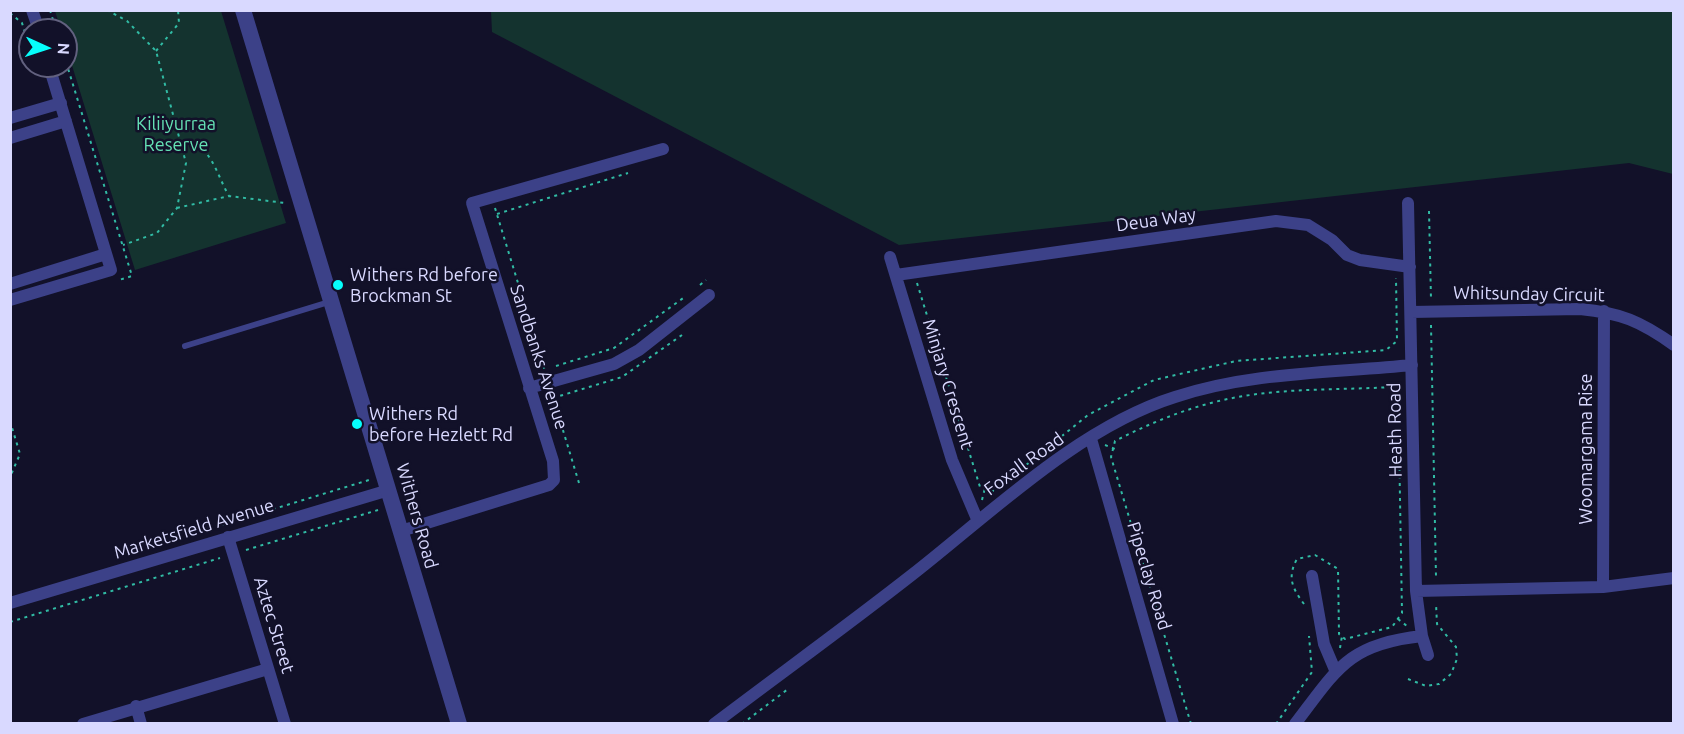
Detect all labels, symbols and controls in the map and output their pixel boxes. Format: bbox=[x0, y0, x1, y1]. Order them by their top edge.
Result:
north arrow bbox=[18, 18, 78, 78]
text: N bbox=[55, 42, 73, 55]
park label: Kiliiyurraa Reserve bbox=[136, 113, 216, 156]
street label: Deua Way bbox=[1115, 204, 1197, 236]
place label: Withers Rd before Brockman St bbox=[350, 264, 498, 306]
marker: Withers Rd before Brockman St bbox=[331, 278, 345, 292]
street label: Sandbanks Avenue bbox=[505, 282, 573, 432]
street label: Whitsunday Circuit bbox=[1453, 282, 1605, 306]
street label: Minjary Crescent bbox=[918, 316, 978, 452]
street label: Woomargama Rise bbox=[1575, 374, 1597, 524]
street label: Heath Road bbox=[1383, 382, 1407, 478]
place label: Withers Rd before Hezlett Rd bbox=[369, 403, 513, 446]
marker: Withers Rd before Hezlett Rd bbox=[350, 417, 364, 431]
street label: Foxall Road bbox=[980, 428, 1068, 500]
street label: Withers Road bbox=[392, 461, 442, 571]
street label: Marketsfield Avenue bbox=[111, 494, 277, 564]
street label: Pipeclay Road bbox=[1122, 519, 1176, 633]
street label: Aztec Street bbox=[249, 574, 299, 676]

